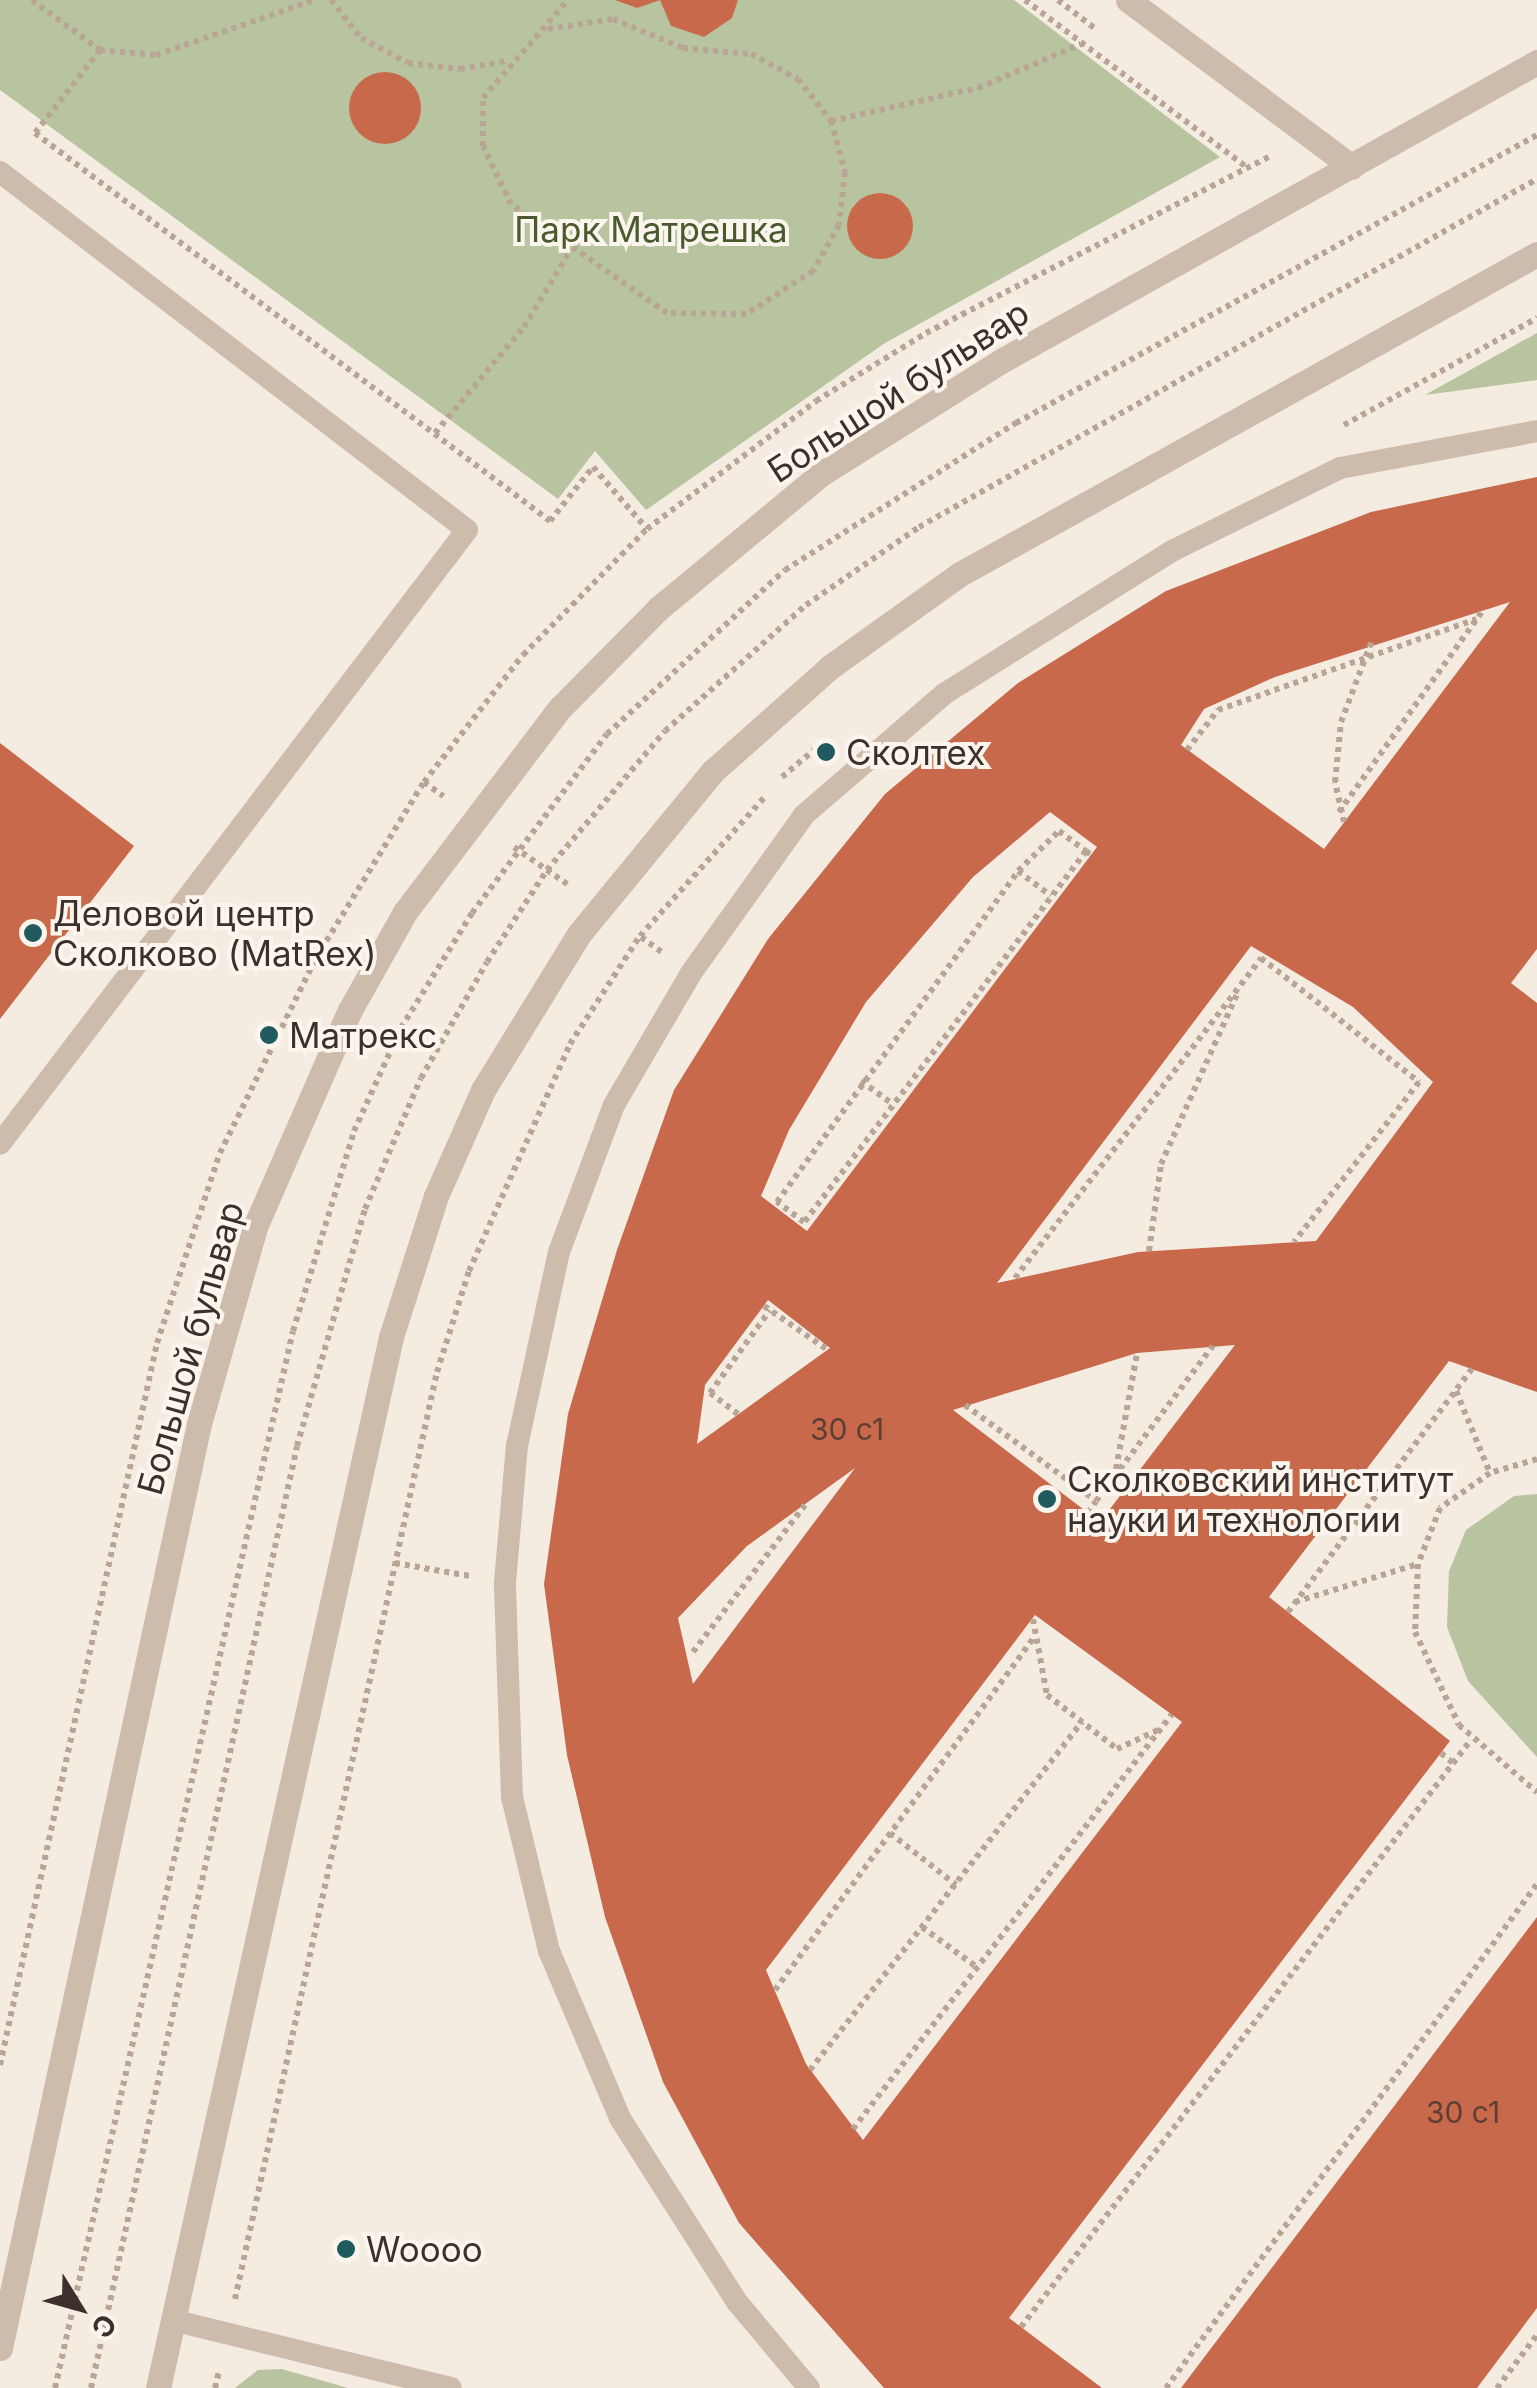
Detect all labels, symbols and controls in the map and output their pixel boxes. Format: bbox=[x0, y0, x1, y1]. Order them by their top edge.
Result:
park label: Парк Матрешка bbox=[514, 208, 788, 250]
street label: Большой бульвар bbox=[760, 291, 1036, 491]
place label: Сколтех bbox=[846, 731, 985, 773]
marker: Сколтех bbox=[815, 741, 837, 763]
place label: Деловой центр Сколково (MatRex) bbox=[53, 892, 377, 974]
marker: Деловой центр Сколково (MatRex) bbox=[22, 922, 44, 944]
place label: Матрекс bbox=[289, 1014, 437, 1056]
marker: Матрекс bbox=[258, 1024, 280, 1046]
street label: Большой бульвар bbox=[128, 1197, 252, 1499]
house number: 30 с1 bbox=[810, 1411, 884, 1447]
place label: Сколковский институт науки и технологии bbox=[1067, 1458, 1453, 1540]
marker: Сколковский институт науки и технологии bbox=[1036, 1488, 1058, 1510]
house number: 30 с1 bbox=[1426, 2094, 1500, 2130]
place label: Woooo bbox=[366, 2228, 483, 2270]
marker: Woooo bbox=[335, 2238, 357, 2260]
north arrow bbox=[30, 2258, 130, 2358]
text: С bbox=[84, 2308, 124, 2345]

